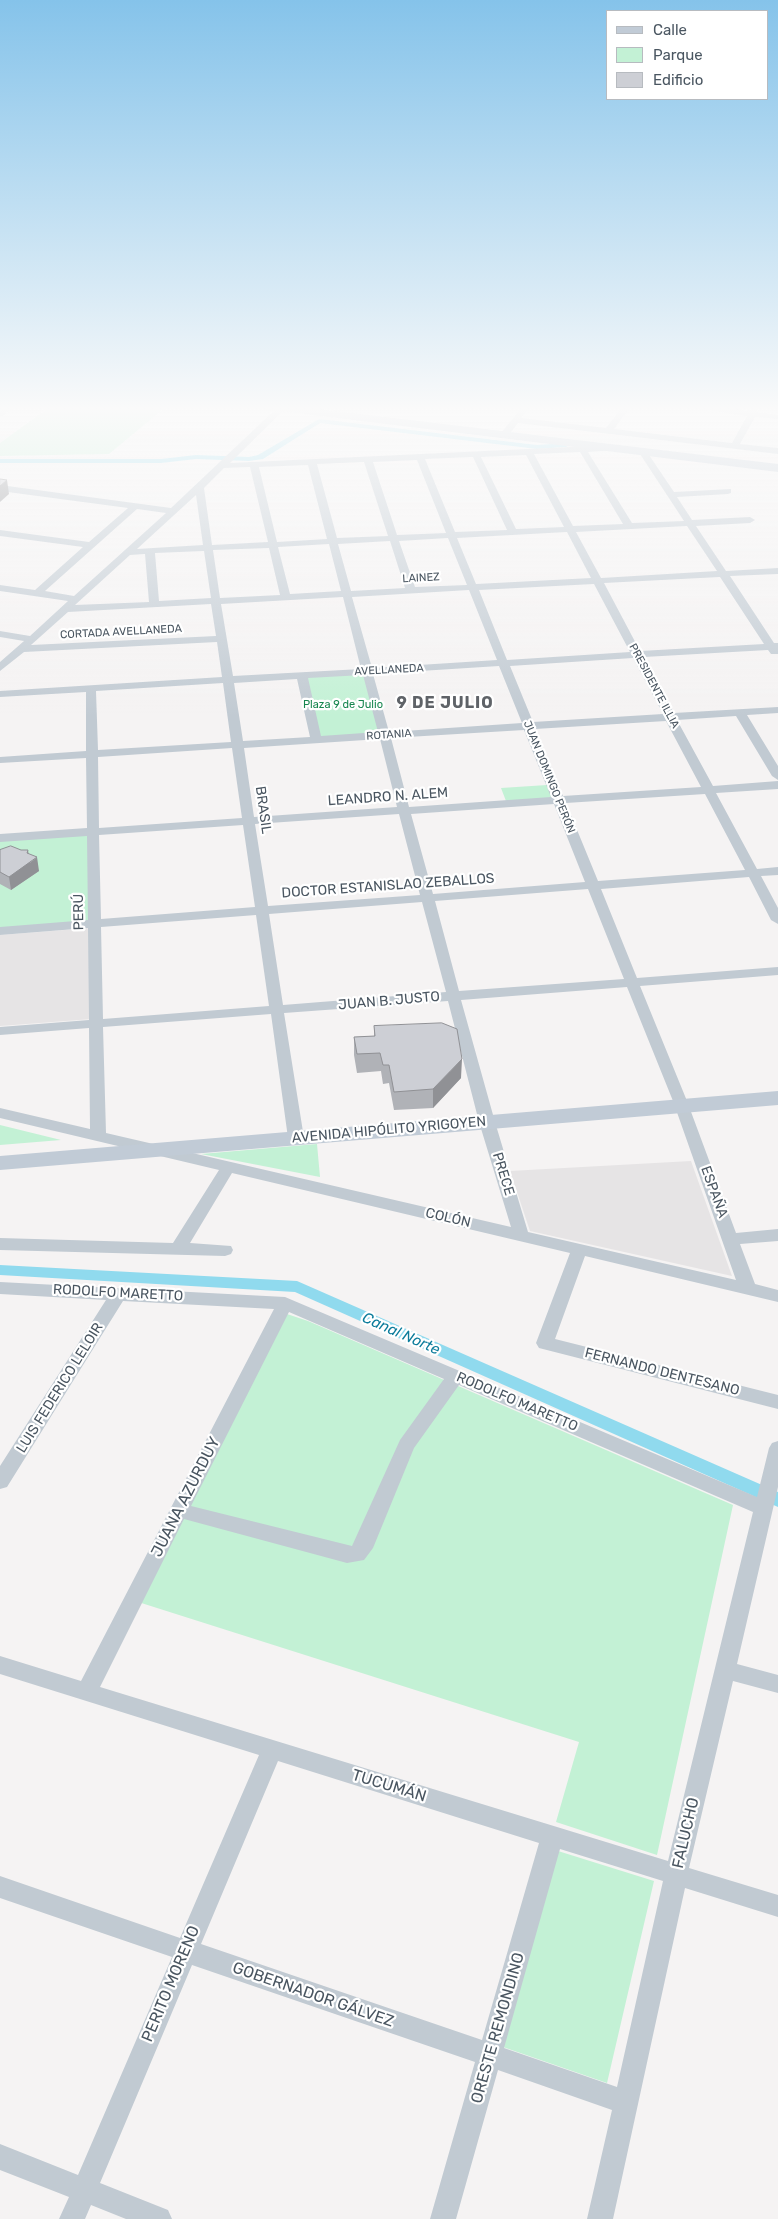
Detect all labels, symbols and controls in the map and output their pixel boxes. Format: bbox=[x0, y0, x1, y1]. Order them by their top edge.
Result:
legend bbox=[606, 10, 768, 100]
text: Calle bbox=[653, 21, 687, 39]
text: Parque bbox=[653, 46, 703, 64]
text: Edificio bbox=[653, 71, 703, 89]
street label: LAINEZ bbox=[402, 570, 440, 586]
street label: CORTADA AVELLANEDA bbox=[60, 622, 182, 642]
street label: PRESIDENTE ILLIA bbox=[626, 641, 682, 731]
street label: AVELLANEDA bbox=[354, 662, 424, 678]
district label: 9 DE JULIO bbox=[395, 693, 495, 713]
park label: Plaza 9 de Julio bbox=[303, 698, 383, 712]
street label: JUAN DOMINGO PERÓN bbox=[520, 719, 578, 835]
street label: ROTANIA bbox=[366, 727, 412, 743]
street label: LEANDRO N. ALEM bbox=[327, 784, 449, 810]
street label: BRASIL bbox=[251, 785, 275, 835]
street label: DOCTOR ESTANISLAO ZEBALLOS bbox=[281, 870, 495, 902]
street label: PERÚ bbox=[70, 894, 88, 930]
street label: JUAN B. JUSTO bbox=[338, 988, 440, 1014]
street label: AVENIDA HIPÓLITO YRIGOYEN bbox=[291, 1113, 487, 1147]
street label: PRECE bbox=[488, 1150, 518, 1198]
street label: ESPAÑA bbox=[697, 1164, 731, 1220]
street label: COLÓN bbox=[424, 1205, 472, 1231]
street label: RODOLFO MARETTO bbox=[53, 1281, 183, 1305]
water label: Canal Norte bbox=[359, 1309, 443, 1359]
street label: LUIS FEDERICO LELOIR bbox=[13, 1320, 107, 1456]
street label: FERNANDO DENTESANO bbox=[583, 1345, 741, 1399]
street label: RODOLFO MARETTO bbox=[454, 1369, 580, 1435]
street label: JUANA AZURDUY bbox=[147, 1434, 225, 1560]
street label: TUCUMÁN bbox=[349, 1766, 429, 1806]
street label: FALUCHO bbox=[669, 1796, 703, 1870]
street label: PERITO MORENO bbox=[138, 1923, 204, 2045]
street label: ORESTE REMONDINO bbox=[467, 1950, 529, 2106]
street label: GOBERNADOR GÁLVEZ bbox=[230, 1958, 396, 2032]

